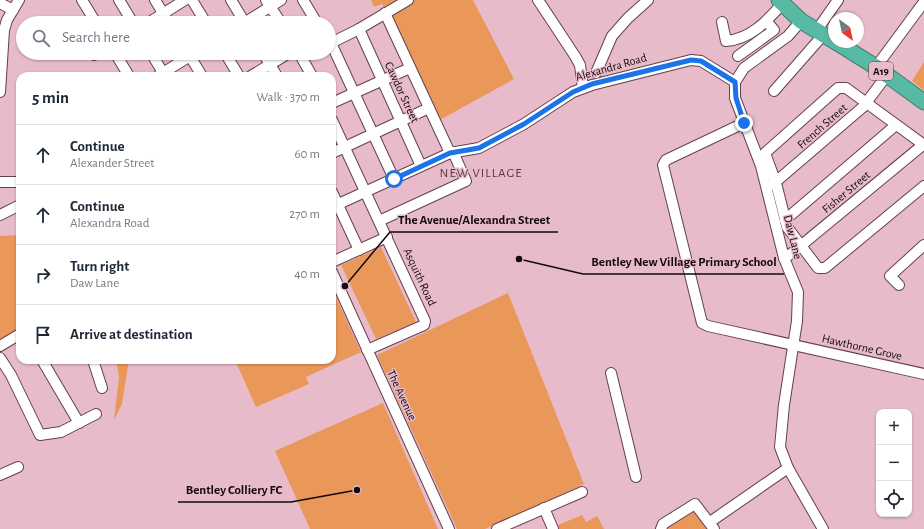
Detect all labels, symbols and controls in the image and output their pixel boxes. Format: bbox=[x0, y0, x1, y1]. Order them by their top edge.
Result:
north arrow bbox=[828, 12, 864, 48]
search box bbox=[16, 16, 336, 60]
icon: search bbox=[30, 27, 52, 49]
text: Search here bbox=[62, 30, 130, 45]
street label: Alexandra Road bbox=[574, 51, 648, 83]
street label: Cawdor Street bbox=[383, 60, 421, 124]
road number: A19 bbox=[869, 62, 893, 80]
text: 5 min bbox=[32, 89, 69, 106]
text: Walk · 370 m bbox=[256, 91, 320, 104]
street label: French Street bbox=[795, 101, 849, 151]
route end bbox=[735, 114, 753, 132]
text: Continue bbox=[70, 139, 125, 154]
icon: ahead bbox=[32, 144, 54, 166]
text: 60 m bbox=[294, 148, 320, 161]
text: Alexander Street bbox=[70, 157, 154, 170]
district label: NEW VILLAGE bbox=[440, 167, 522, 180]
street label: Fisher Street bbox=[820, 169, 872, 215]
route start bbox=[385, 170, 403, 188]
text: Continue bbox=[70, 199, 125, 214]
icon: ahead bbox=[32, 204, 54, 226]
callout: The Avenue/Alexandra Street bbox=[390, 207, 558, 232]
text: 270 m bbox=[289, 208, 320, 221]
text: The Avenue/Alexandra Street bbox=[398, 214, 551, 227]
street label: Daw Lane bbox=[782, 214, 804, 260]
text: Alexandra Road bbox=[70, 217, 150, 230]
street label: Asquith Road bbox=[401, 246, 439, 308]
callout: Bentley New Village Primary School bbox=[583, 249, 784, 274]
text: Bentley New Village Primary School bbox=[591, 256, 777, 269]
text: Turn right bbox=[70, 259, 129, 274]
icon: right bbox=[32, 264, 54, 286]
text: 40 m bbox=[294, 268, 320, 281]
text: Daw Lane bbox=[70, 277, 119, 290]
icon: arrive bbox=[32, 324, 54, 346]
text: Arrive at destination bbox=[70, 327, 193, 342]
street label: Hawthorne Grove bbox=[821, 332, 903, 362]
street label: The Avenue bbox=[385, 368, 419, 422]
map controls bbox=[876, 409, 912, 517]
button: + bbox=[876, 409, 912, 445]
button: − bbox=[876, 445, 912, 481]
callout: Bentley Colliery FC bbox=[178, 477, 291, 502]
button: locate bbox=[876, 481, 912, 517]
text: Bentley Colliery FC bbox=[186, 484, 283, 497]

